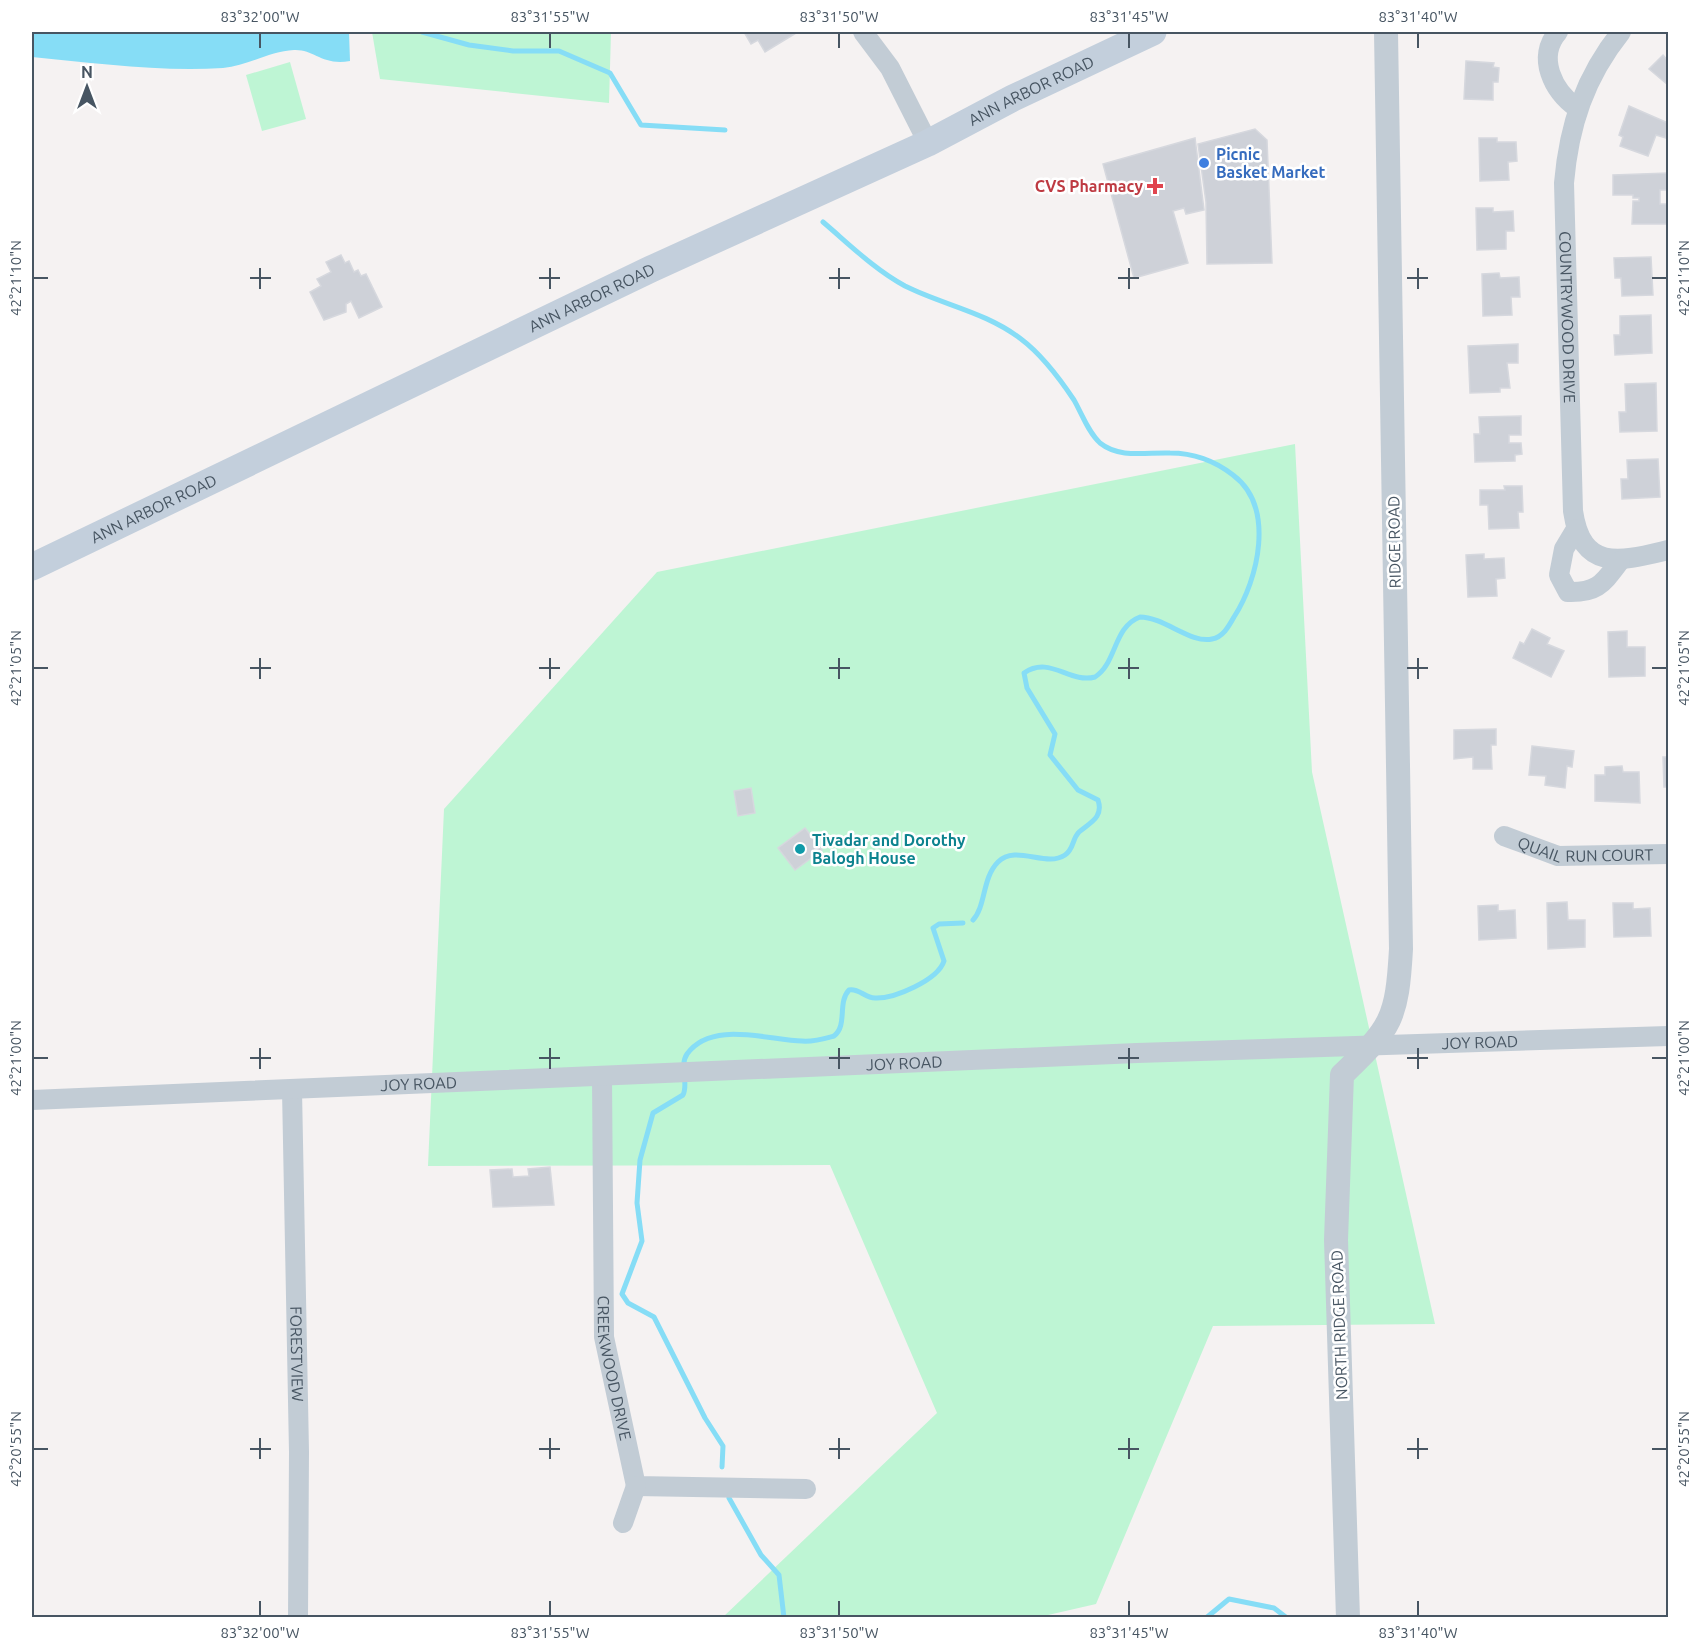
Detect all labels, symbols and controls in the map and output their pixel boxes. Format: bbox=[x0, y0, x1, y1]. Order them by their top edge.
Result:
text: 83°32'00"W bbox=[220, 8, 300, 25]
text: 83°31'55"W bbox=[510, 8, 590, 25]
text: 83°31'50"W bbox=[799, 8, 879, 25]
text: 83°31'45"W bbox=[1089, 8, 1169, 25]
text: 83°31'40"W bbox=[1378, 8, 1458, 25]
street label: ANN ARBOR ROAD bbox=[965, 52, 1097, 129]
north arrow bbox=[57, 57, 117, 117]
text: N bbox=[81, 63, 93, 81]
place label: Picnic Basket Market bbox=[1216, 145, 1325, 181]
marker: Picnic Basket Market bbox=[1197, 156, 1211, 170]
place label: CVS Pharmacy bbox=[1035, 177, 1143, 195]
marker: CVS Pharmacy bbox=[1148, 179, 1162, 193]
street label: COUNTRYWOOD DRIVE bbox=[1556, 231, 1579, 403]
text: 42°21'10"N bbox=[7, 240, 24, 316]
text: 42°21'10"N bbox=[1675, 240, 1692, 316]
street label: ANN ARBOR ROAD bbox=[526, 260, 657, 336]
street label: ANN ARBOR ROAD bbox=[88, 471, 219, 546]
street label: RIDGE ROAD bbox=[1384, 496, 1404, 588]
text: 42°21'05"N bbox=[7, 630, 24, 706]
text: 42°21'05"N bbox=[1675, 630, 1692, 706]
place label: Tivadar and Dorothy Balogh House bbox=[812, 831, 966, 867]
street label: QUAIL RUN COURT bbox=[1515, 833, 1653, 866]
marker: Tivadar and Dorothy Balogh House bbox=[793, 842, 807, 856]
text: 42°21'00"N bbox=[7, 1020, 24, 1096]
text: 42°21'00"N bbox=[1675, 1020, 1692, 1096]
street label: JOY ROAD bbox=[1441, 1032, 1518, 1052]
street label: JOY ROAD bbox=[866, 1052, 943, 1074]
street label: JOY ROAD bbox=[380, 1073, 457, 1094]
street label: NORTH RIDGE ROAD bbox=[1327, 1250, 1351, 1400]
street label: CREEKWOOD DRIVE bbox=[594, 1296, 635, 1442]
street label: FORESTVIEW bbox=[287, 1306, 307, 1402]
text: 42°20'55"N bbox=[7, 1411, 24, 1487]
text: 42°20'55"N bbox=[1675, 1411, 1692, 1487]
text: 83°32'00"W bbox=[220, 1624, 300, 1641]
text: 83°31'55"W bbox=[510, 1624, 590, 1641]
text: 83°31'50"W bbox=[799, 1624, 879, 1641]
text: 83°31'45"W bbox=[1089, 1624, 1169, 1641]
text: 83°31'40"W bbox=[1378, 1624, 1458, 1641]

